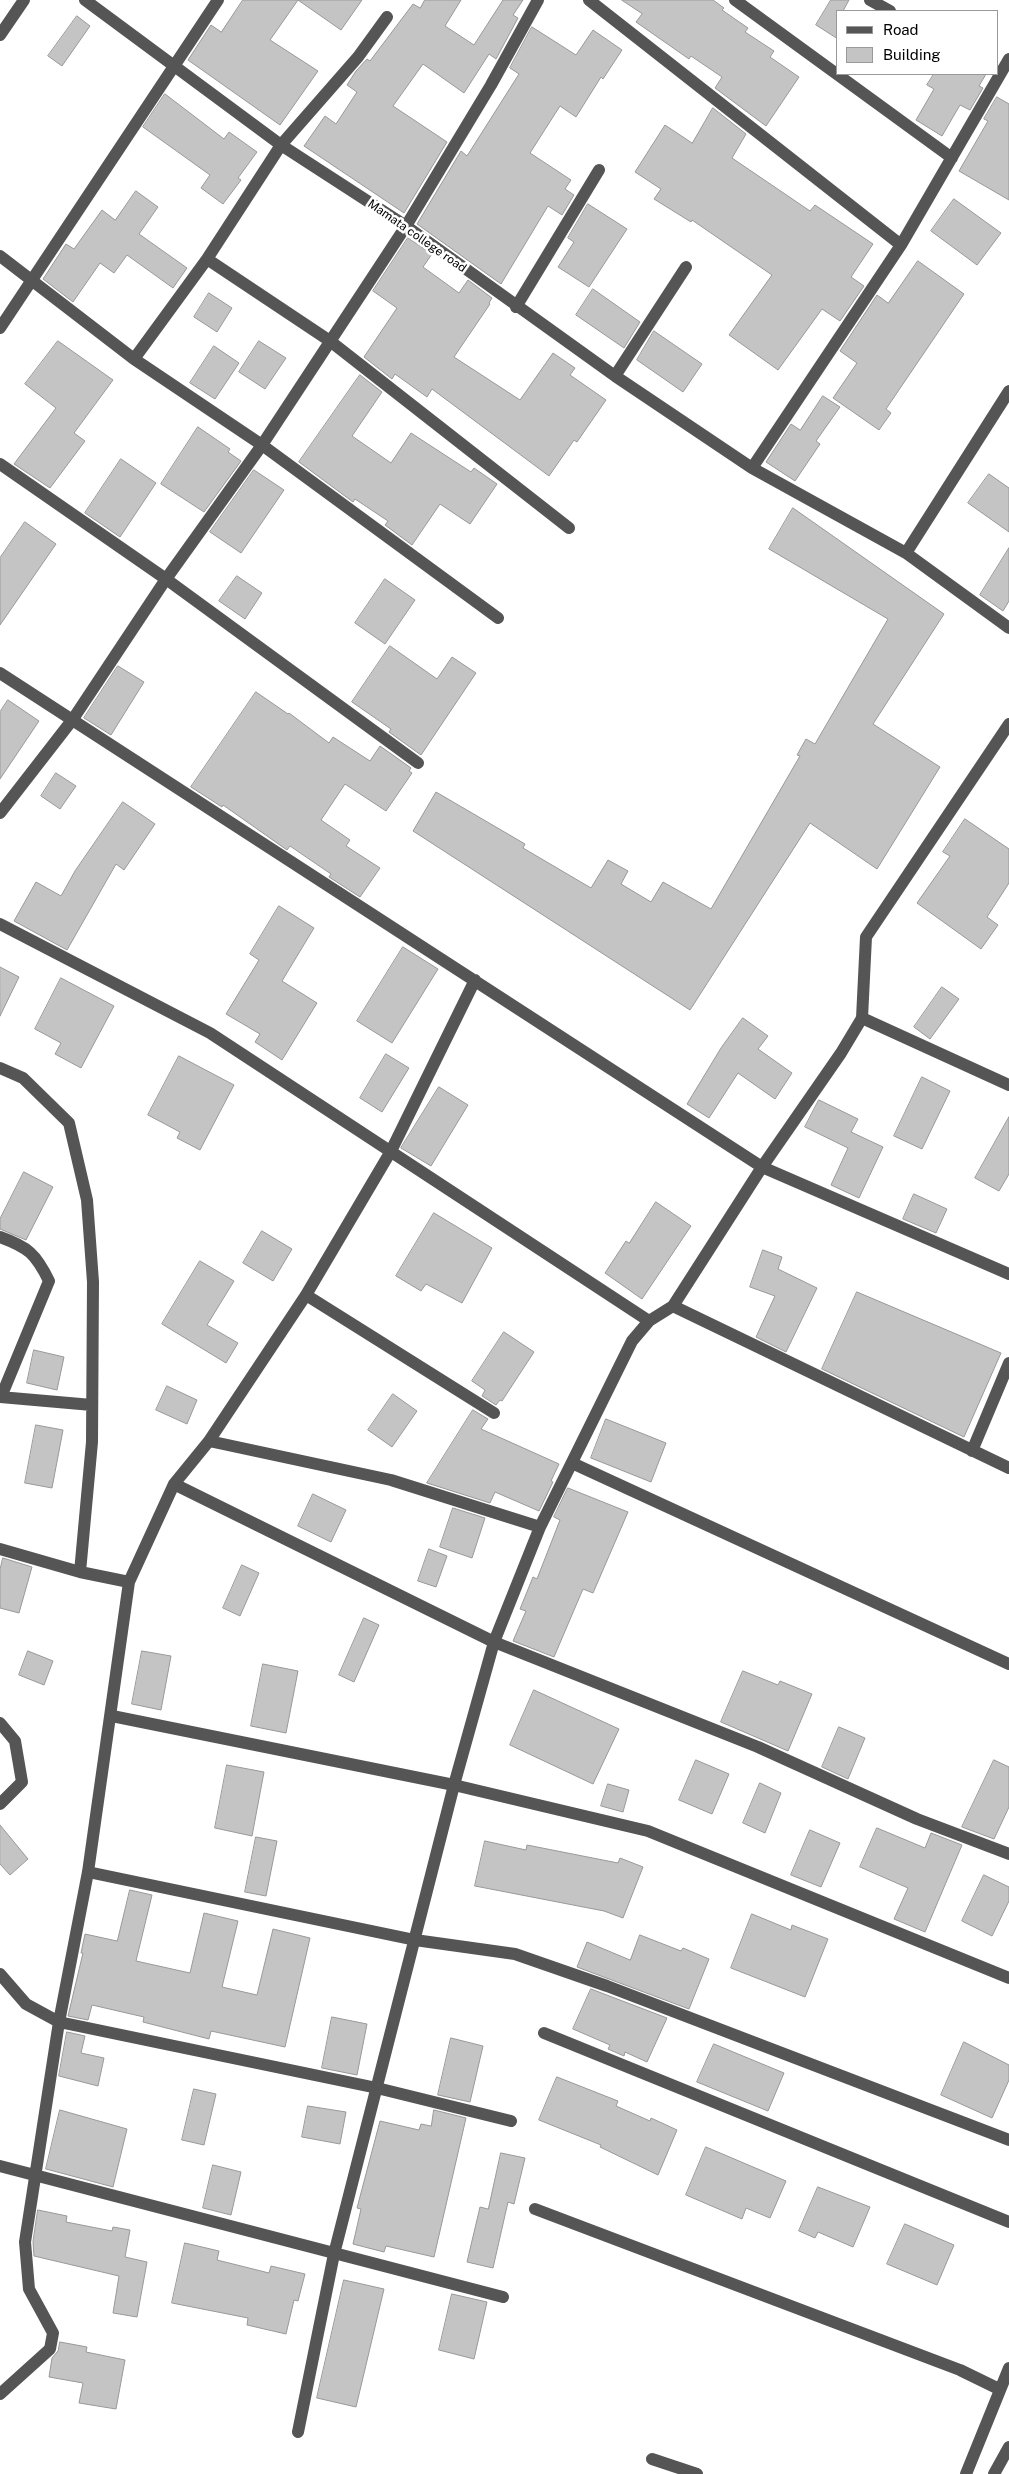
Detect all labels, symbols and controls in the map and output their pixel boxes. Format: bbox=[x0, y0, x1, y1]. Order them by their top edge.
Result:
legend bbox=[836, 10, 999, 75]
text: Road bbox=[883, 21, 919, 38]
text: Building bbox=[883, 46, 941, 63]
street label: Mamata college road bbox=[365, 197, 469, 275]

